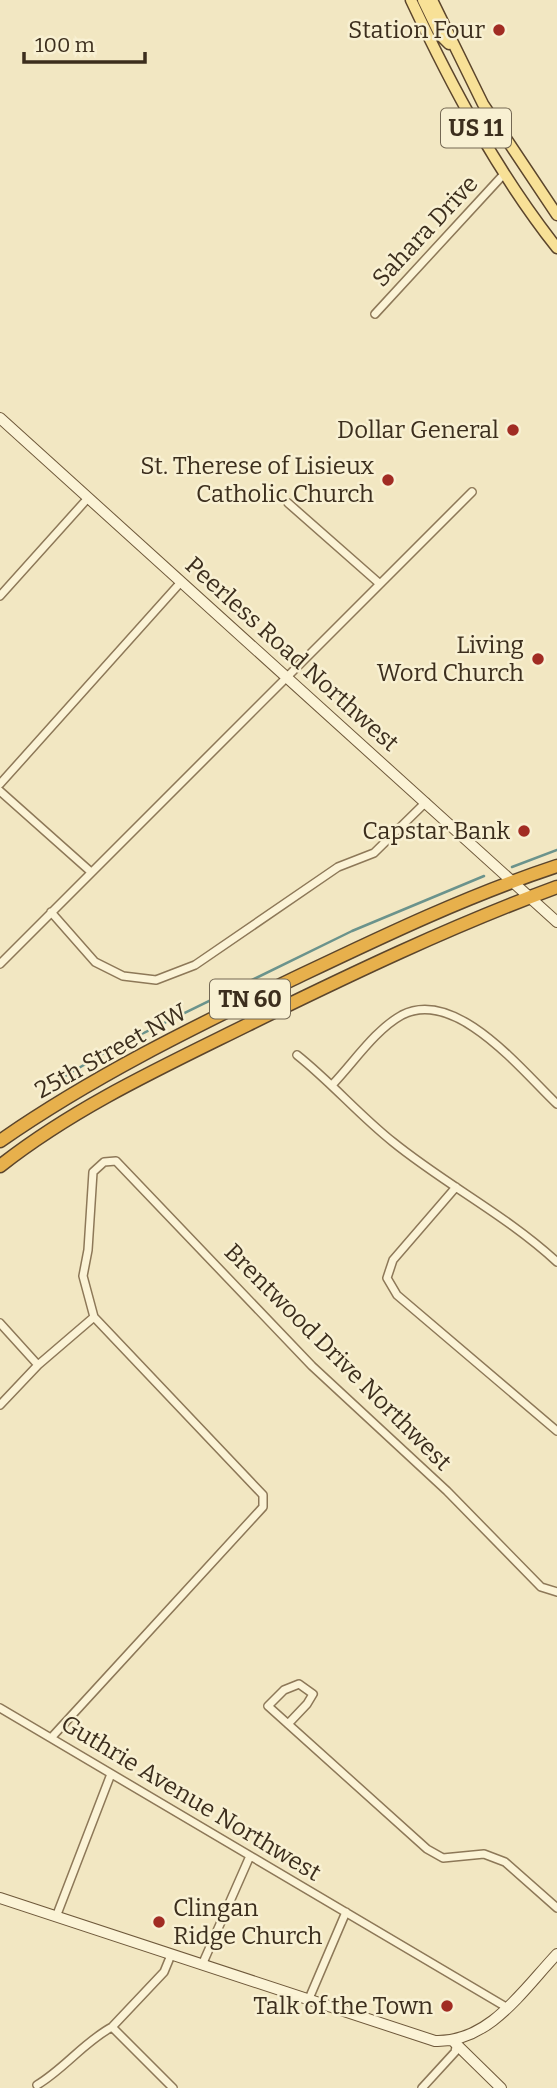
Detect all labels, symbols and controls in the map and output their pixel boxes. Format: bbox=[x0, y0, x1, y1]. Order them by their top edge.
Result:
place label: Station Four bbox=[348, 16, 485, 44]
scale bar bbox=[24, 21, 145, 65]
marker: Station Four bbox=[491, 22, 507, 38]
text: 100 m bbox=[35, 32, 95, 58]
road number: US 11 bbox=[441, 108, 511, 148]
street label: Sahara Drive bbox=[366, 170, 484, 292]
place label: Dollar General bbox=[337, 416, 499, 444]
marker: Dollar General bbox=[505, 422, 521, 438]
place label: St. Therese of Lisieux Catholic Church bbox=[140, 452, 374, 508]
marker: St. Therese of Lisieux Catholic Church bbox=[380, 472, 396, 488]
street label: Peerless Road Northwest bbox=[180, 551, 405, 757]
place label: Living Word Church bbox=[377, 631, 524, 687]
marker: Living Word Church bbox=[530, 651, 546, 667]
place label: Capstar Bank bbox=[362, 817, 510, 845]
marker: Capstar Bank bbox=[516, 823, 532, 839]
road number: TN 60 bbox=[210, 980, 290, 1018]
street label: 25th Street NW bbox=[30, 997, 192, 1104]
street label: Brentwood Drive Northwest bbox=[219, 1238, 457, 1476]
street label: Guthrie Avenue Northwest bbox=[56, 1709, 326, 1887]
place label: Clingan Ridge Church bbox=[173, 1894, 322, 1950]
marker: Clingan Ridge Church bbox=[151, 1914, 167, 1930]
place label: Talk of the Town bbox=[253, 1992, 433, 2020]
marker: Talk of the Town bbox=[439, 1998, 455, 2014]

